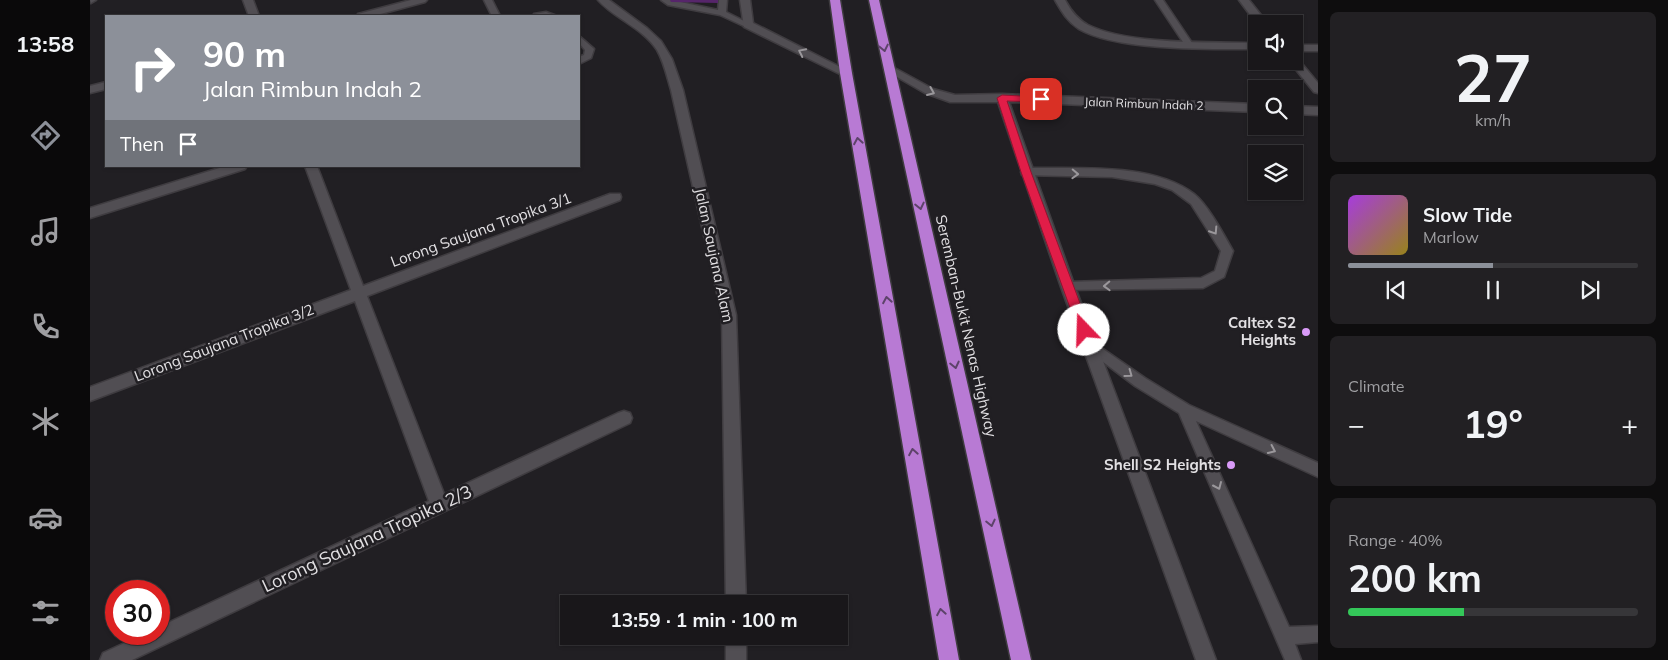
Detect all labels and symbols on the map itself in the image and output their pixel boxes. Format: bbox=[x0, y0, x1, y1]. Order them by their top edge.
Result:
one-way arrow bbox=[879, 43, 889, 52]
one-way arrow bbox=[798, 47, 807, 58]
pin bbox=[1020, 78, 1062, 120]
one-way arrow bbox=[926, 85, 935, 96]
street label: Jalan Rimbun Indah 2 bbox=[1084, 94, 1204, 113]
one-way arrow bbox=[854, 136, 864, 145]
one-way arrow bbox=[1071, 168, 1079, 179]
street label: Jalan Saujana Alam bbox=[691, 186, 738, 324]
street label: Lorong Saujana Tropika 3/1 bbox=[388, 188, 574, 271]
one-way arrow bbox=[914, 202, 925, 211]
street label: Seremban-Bukit Nenas Highway bbox=[932, 213, 1001, 439]
one-way arrow bbox=[1208, 226, 1217, 235]
one-way arrow bbox=[1103, 281, 1111, 291]
one-way arrow bbox=[883, 296, 893, 305]
street label: Lorong Saujana Tropika 3/2 bbox=[131, 299, 316, 386]
position arrow bbox=[1057, 303, 1109, 355]
place label: Caltex S2 Heights bbox=[1228, 313, 1296, 349]
marker: Caltex S2 Heights bbox=[1300, 326, 1312, 338]
one-way arrow bbox=[949, 360, 960, 369]
one-way arrow bbox=[1123, 368, 1133, 377]
one-way arrow bbox=[1267, 443, 1276, 454]
one-way arrow bbox=[909, 447, 919, 456]
place label: Shell S2 Heights bbox=[1104, 455, 1221, 474]
marker: Shell S2 Heights bbox=[1225, 459, 1237, 471]
street label: Lorong Saujana Tropika 2/3 bbox=[258, 480, 475, 597]
one-way arrow bbox=[1211, 481, 1222, 490]
one-way arrow bbox=[985, 519, 995, 528]
speed limit sign: 30 bbox=[105, 580, 170, 645]
one-way arrow bbox=[936, 608, 946, 616]

